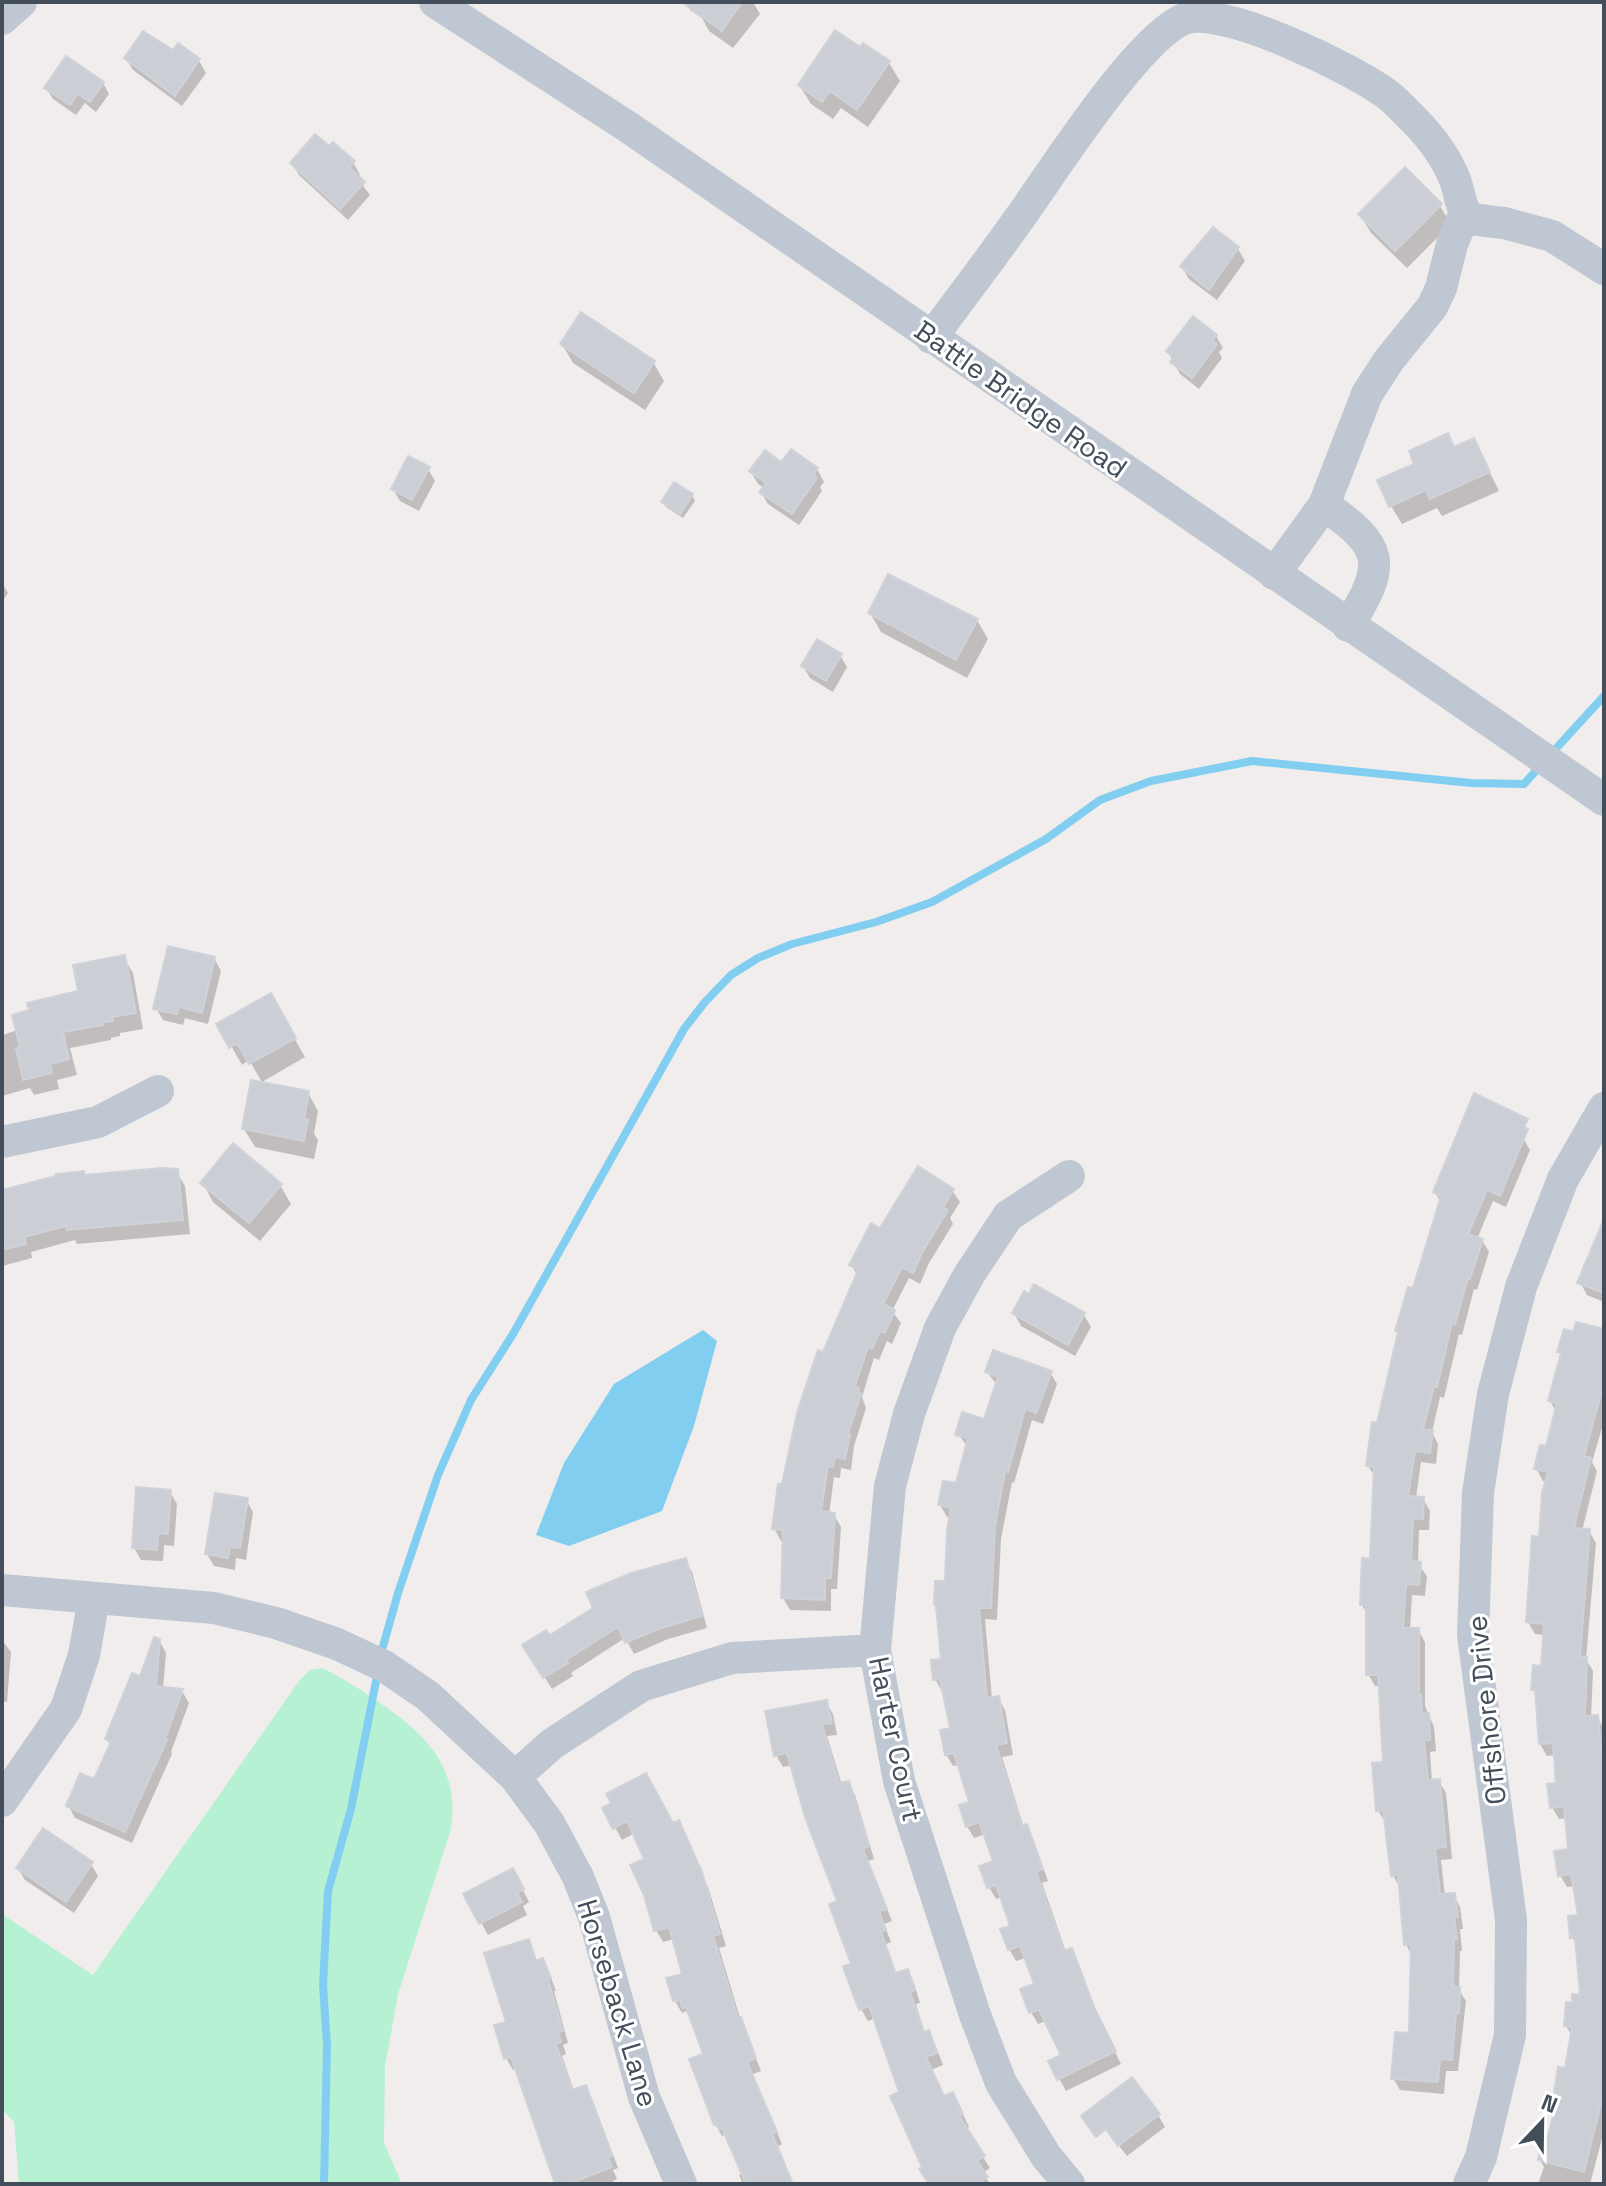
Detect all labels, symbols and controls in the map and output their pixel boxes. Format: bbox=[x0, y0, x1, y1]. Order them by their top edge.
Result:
street label: Battle Bridge Road bbox=[908, 312, 1134, 486]
street label: Offshore Drive bbox=[1458, 1614, 1514, 1806]
street label: Harter Court bbox=[861, 1653, 931, 1825]
street label: Horseback Lane bbox=[569, 1895, 667, 2111]
north arrow bbox=[1502, 2082, 1582, 2162]
text: N bbox=[1537, 2088, 1562, 2119]

